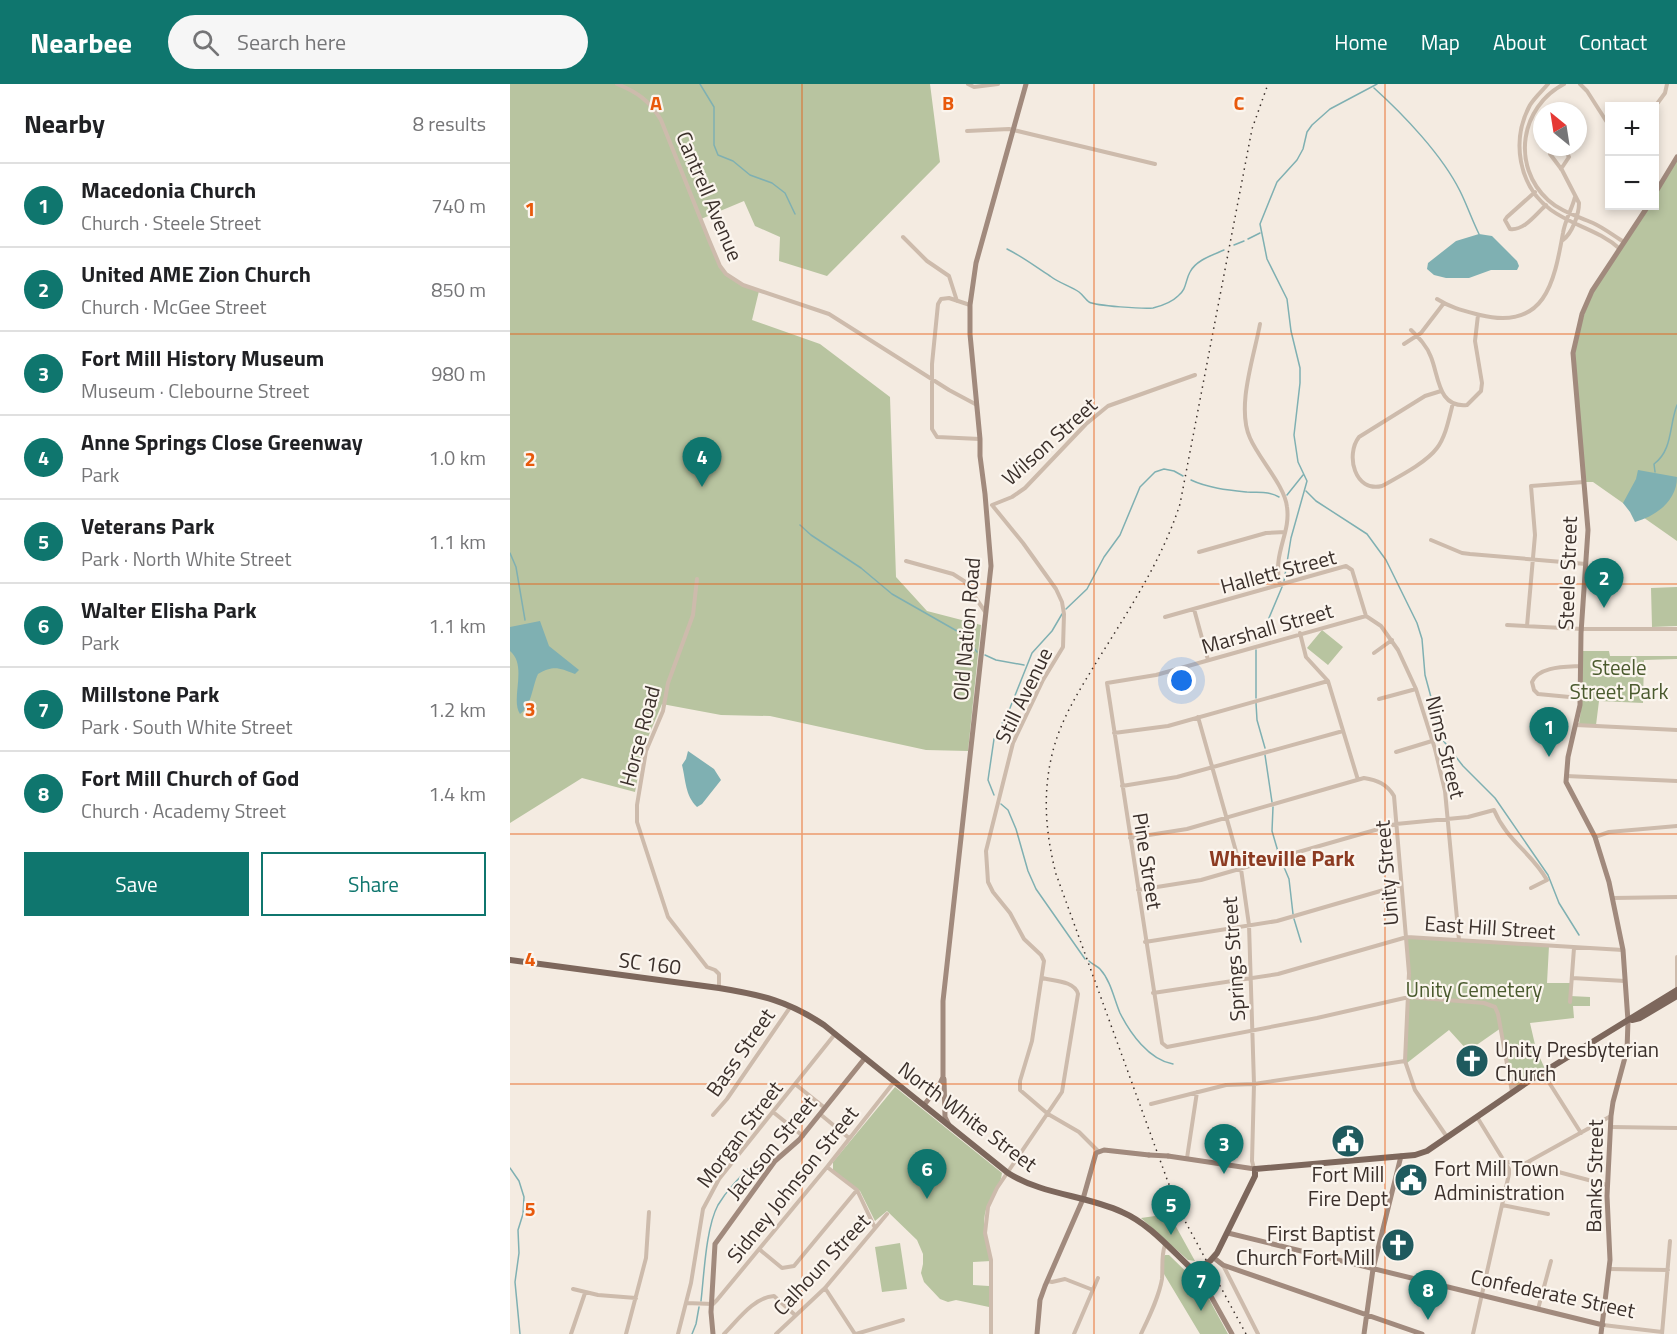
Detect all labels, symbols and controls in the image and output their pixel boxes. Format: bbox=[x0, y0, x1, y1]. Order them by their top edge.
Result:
search box bbox=[168, 15, 588, 69]
text: Nearbee bbox=[30, 21, 132, 64]
text: Search here bbox=[237, 25, 346, 59]
icon: search bbox=[189, 26, 222, 59]
text: Home bbox=[1334, 26, 1388, 58]
text: Map bbox=[1421, 26, 1460, 58]
text: About bbox=[1493, 26, 1546, 58]
text: Contact bbox=[1579, 26, 1647, 58]
text: A bbox=[650, 87, 662, 118]
text: B bbox=[942, 87, 954, 118]
text: C bbox=[1234, 87, 1245, 118]
north arrow bbox=[1533, 102, 1587, 156]
map controls bbox=[1605, 102, 1659, 210]
button: + bbox=[1605, 102, 1659, 156]
text: Nearby bbox=[24, 104, 105, 143]
text: 8 results bbox=[413, 108, 486, 139]
street label: Cantrell Avenue bbox=[668, 126, 752, 266]
button: − bbox=[1605, 156, 1659, 210]
text: Macedonia Church bbox=[81, 173, 256, 207]
text: 1 bbox=[38, 190, 49, 221]
text: 740 m bbox=[431, 190, 486, 221]
text: 1 bbox=[524, 193, 536, 224]
text: Church · Steele Street bbox=[81, 207, 261, 238]
text: United AME Zion Church bbox=[81, 257, 311, 291]
text: 2 bbox=[38, 274, 49, 305]
text: 850 m bbox=[431, 274, 486, 305]
text: Church · McGee Street bbox=[81, 291, 266, 322]
text: Fort Mill History Museum bbox=[81, 341, 324, 375]
text: 3 bbox=[38, 358, 49, 389]
text: 980 m bbox=[431, 358, 486, 389]
text: Museum · Clebourne Street bbox=[81, 375, 309, 406]
street label: Wilson Street bbox=[994, 389, 1104, 493]
text: Anne Springs Close Greenway bbox=[81, 425, 363, 459]
pin: 4 bbox=[682, 438, 722, 487]
text: 4 bbox=[38, 442, 49, 473]
text: 1.0 km bbox=[429, 442, 486, 473]
text: 2 bbox=[524, 443, 536, 474]
text: Park bbox=[81, 459, 119, 490]
text: Veterans Park bbox=[81, 509, 215, 543]
street label: Steele Street bbox=[1549, 515, 1585, 631]
text: 5 bbox=[38, 526, 49, 557]
text: 1.1 km bbox=[429, 526, 486, 557]
street label: Hallett Street bbox=[1217, 540, 1340, 602]
text: Park · North White Street bbox=[81, 543, 291, 574]
street label: Old Nation Road bbox=[944, 556, 988, 702]
pin: 2 bbox=[1584, 558, 1624, 608]
text: Walter Elisha Park bbox=[81, 593, 257, 627]
street label: Marshall Street bbox=[1197, 594, 1337, 662]
text: 6 bbox=[38, 610, 49, 641]
text: 1.1 km bbox=[429, 610, 486, 641]
text: Park bbox=[81, 627, 119, 658]
street label: Still Avenue bbox=[986, 642, 1060, 748]
park label: Steele Street Park bbox=[1570, 651, 1668, 707]
your location bbox=[1167, 666, 1196, 695]
text: Millstone Park bbox=[81, 677, 219, 711]
street label: Horse Road bbox=[610, 682, 668, 790]
street label: Nims Street bbox=[1418, 692, 1474, 802]
text: 3 bbox=[524, 693, 536, 724]
text: 7 bbox=[38, 694, 49, 725]
text: 1.2 km bbox=[429, 694, 486, 725]
pin: 1 bbox=[1530, 708, 1568, 757]
text: Park · South White Street bbox=[81, 711, 293, 742]
text: Fort Mill Church of God bbox=[81, 761, 299, 795]
text: 8 bbox=[38, 778, 49, 809]
text: 1.4 km bbox=[429, 778, 486, 809]
text: Church · Academy Street bbox=[81, 795, 286, 826]
street label: Pine Street bbox=[1125, 810, 1172, 912]
street label: Unity Street bbox=[1365, 818, 1407, 927]
district label: Whiteville Park bbox=[1209, 841, 1355, 875]
button: Save bbox=[24, 852, 249, 916]
button: Share bbox=[261, 852, 486, 916]
street label: Springs Street bbox=[1213, 895, 1253, 1022]
street label: East Hill Street bbox=[1423, 906, 1557, 948]
text: 4 bbox=[524, 943, 536, 974]
street label: SC 160 bbox=[617, 943, 683, 983]
park label: Unity Cemetery bbox=[1406, 973, 1542, 1005]
street label: Bass Street bbox=[698, 1001, 783, 1103]
place label: Unity Presbyterian Church bbox=[1495, 1033, 1659, 1089]
church icon: Unity Presbyterian Church bbox=[1454, 1043, 1490, 1079]
street label: North White Street bbox=[892, 1053, 1045, 1179]
street label: Morgan Street bbox=[688, 1073, 790, 1194]
street label: Jackson Street bbox=[718, 1088, 824, 1206]
street label: Sidney Johnson Street bbox=[719, 1098, 866, 1269]
street label: Banks Street bbox=[1577, 1118, 1611, 1233]
public building icon: Fort Mill Fire Dept bbox=[1330, 1123, 1366, 1159]
pin: 3 bbox=[1204, 1124, 1244, 1174]
pin: 6 bbox=[908, 1150, 946, 1199]
place label: Fort Mill Town Administration bbox=[1434, 1152, 1565, 1208]
place label: Fort Mill Fire Dept bbox=[1308, 1158, 1389, 1214]
public building icon: Fort Mill Town Administration bbox=[1393, 1162, 1429, 1198]
pin: 5 bbox=[1152, 1186, 1190, 1235]
text: 5 bbox=[524, 1193, 536, 1224]
street label: Calhoun Street bbox=[765, 1205, 878, 1323]
place label: First Baptist Church Fort Mill bbox=[1236, 1217, 1376, 1273]
church icon: First Baptist Church Fort Mill bbox=[1380, 1227, 1416, 1263]
street label: Confederate Street bbox=[1468, 1260, 1639, 1326]
pin: 7 bbox=[1182, 1262, 1220, 1311]
pin: 8 bbox=[1408, 1270, 1448, 1320]

